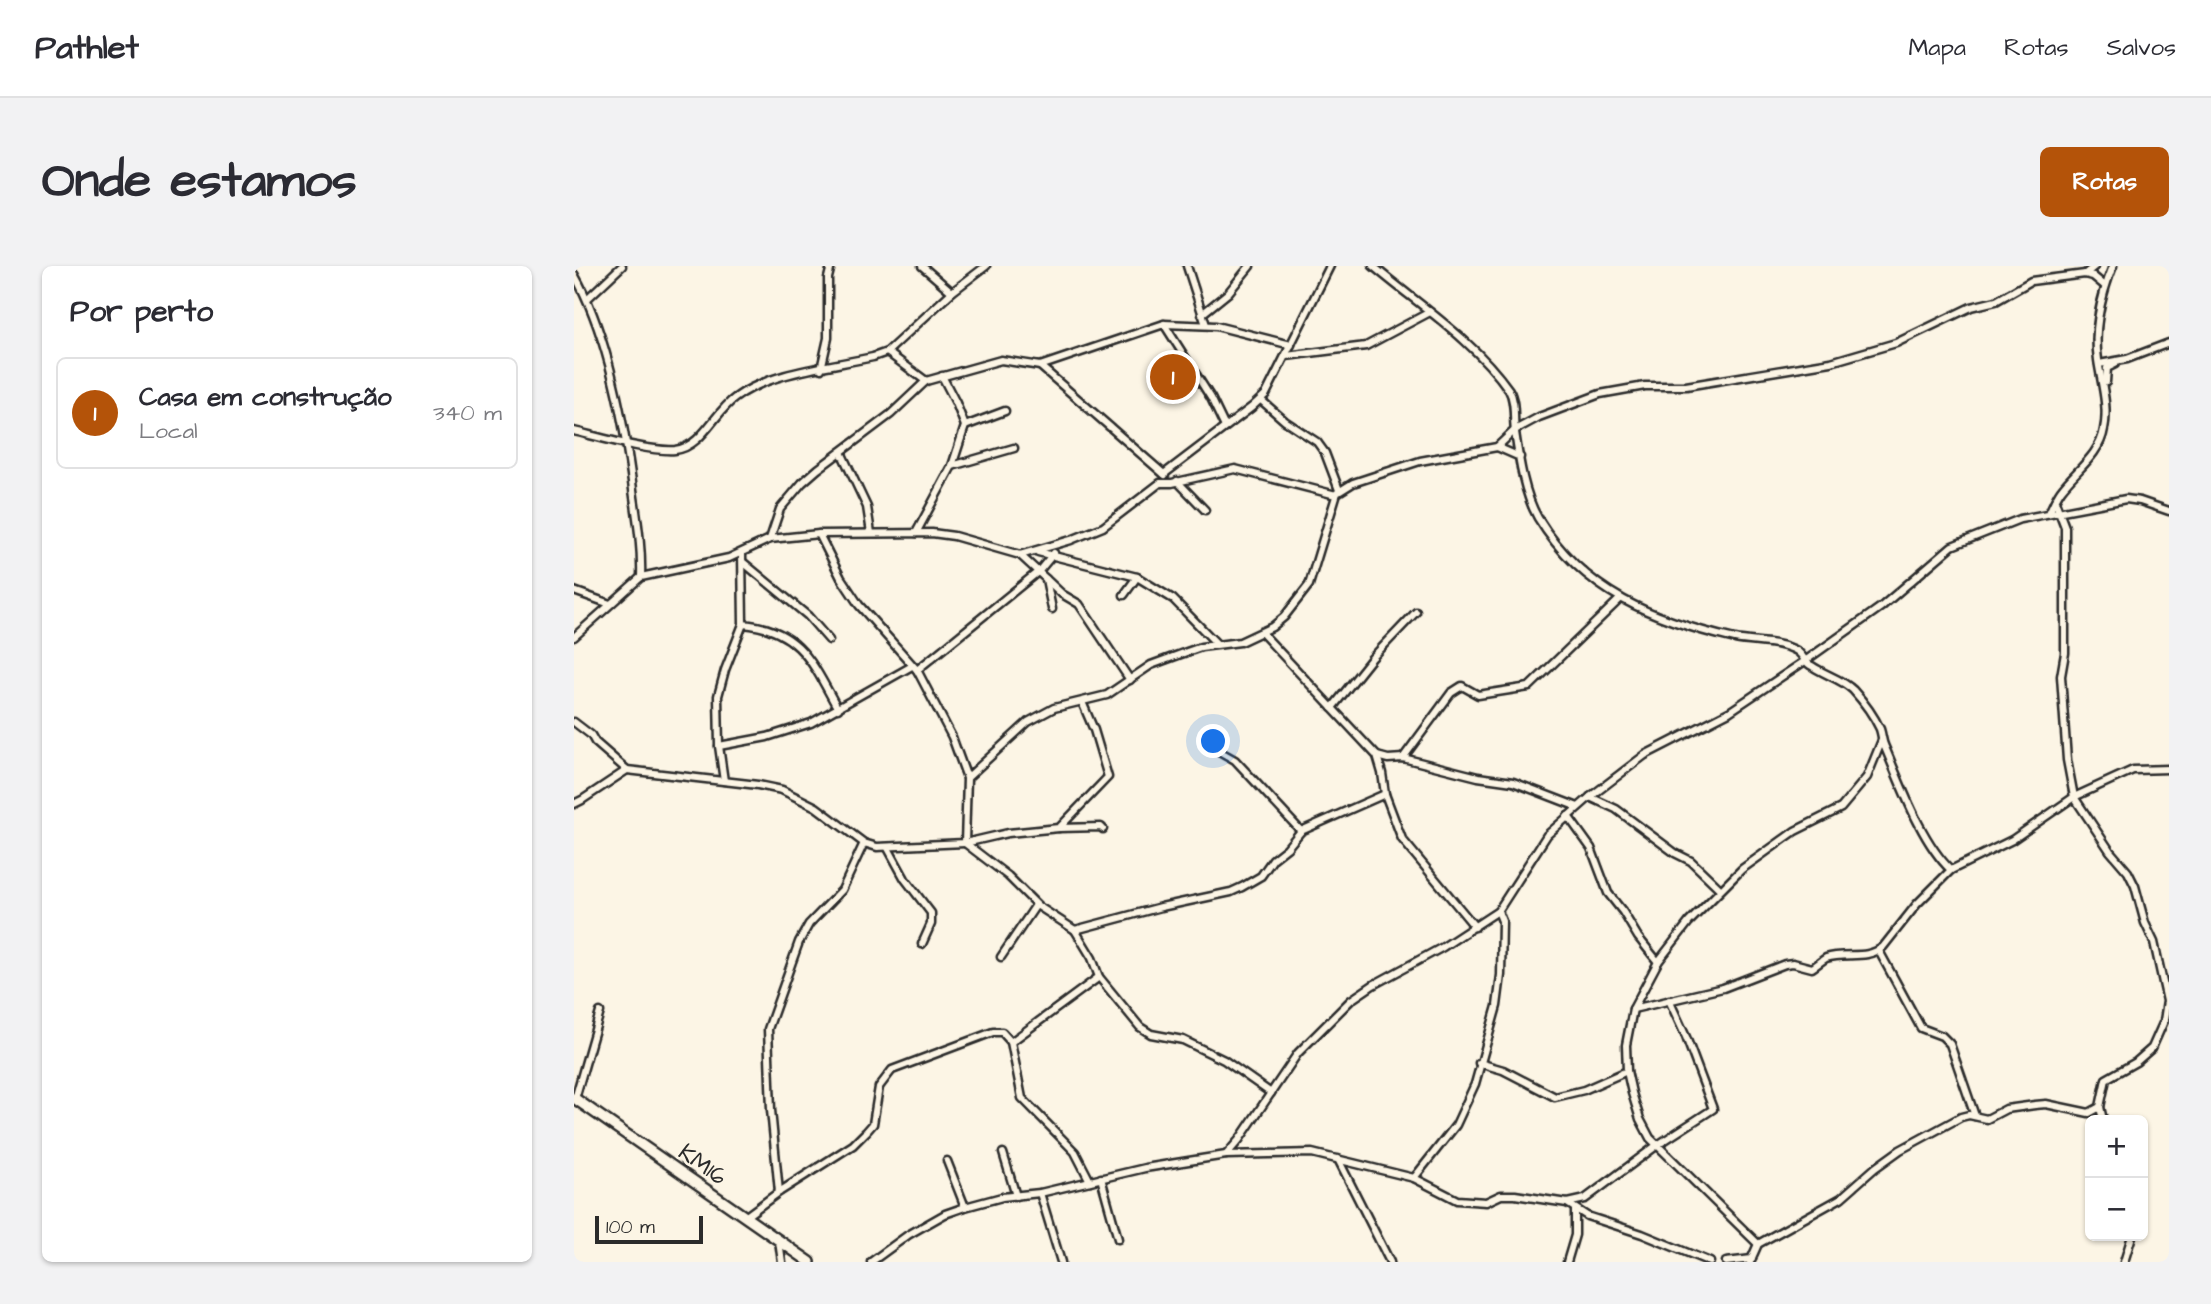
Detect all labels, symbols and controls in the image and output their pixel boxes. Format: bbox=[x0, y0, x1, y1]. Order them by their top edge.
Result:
text: Pathlet bbox=[35, 25, 139, 71]
text: Mapa bbox=[1908, 31, 1966, 65]
text: Rotas bbox=[2004, 31, 2069, 65]
text: Salvos bbox=[2107, 31, 2176, 65]
button: Rotas bbox=[2040, 147, 2169, 217]
text: Onde estamos bbox=[42, 148, 357, 216]
text: Por perto bbox=[70, 291, 213, 333]
pin: 1 bbox=[1150, 351, 1196, 403]
text: Casa em construção bbox=[139, 379, 392, 415]
text: 1 bbox=[94, 397, 96, 429]
text: 340 m bbox=[433, 397, 502, 429]
text: Local bbox=[139, 415, 198, 447]
your location bbox=[1196, 724, 1230, 758]
map controls bbox=[2085, 1115, 2148, 1241]
button: + bbox=[2085, 1115, 2148, 1178]
street label: KM16 bbox=[671, 1136, 734, 1194]
button: − bbox=[2085, 1178, 2148, 1241]
scale bar bbox=[595, 1213, 704, 1245]
text: 100 m bbox=[606, 1214, 655, 1241]

